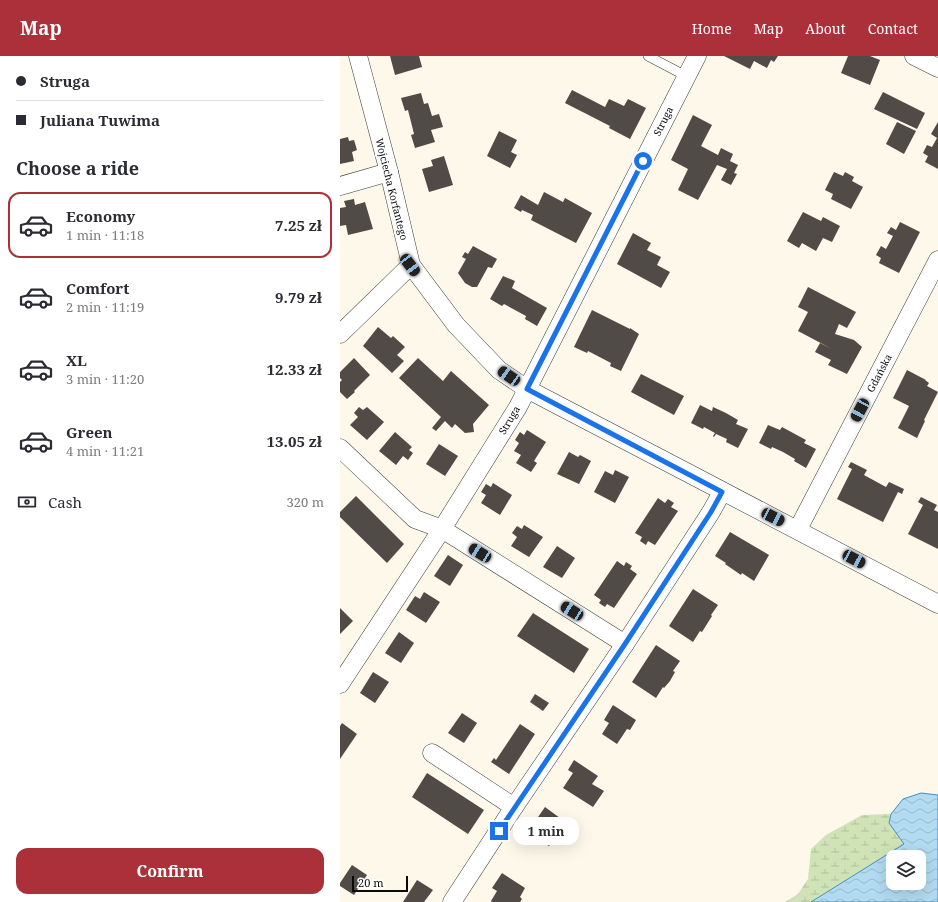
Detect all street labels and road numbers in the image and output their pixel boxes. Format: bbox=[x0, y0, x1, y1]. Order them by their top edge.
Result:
street label: Struga bbox=[650, 104, 676, 138]
street label: Wojciecha Korfantego bbox=[373, 137, 412, 242]
street label: Gdańska bbox=[863, 351, 895, 395]
street label: Struga bbox=[495, 403, 523, 437]

